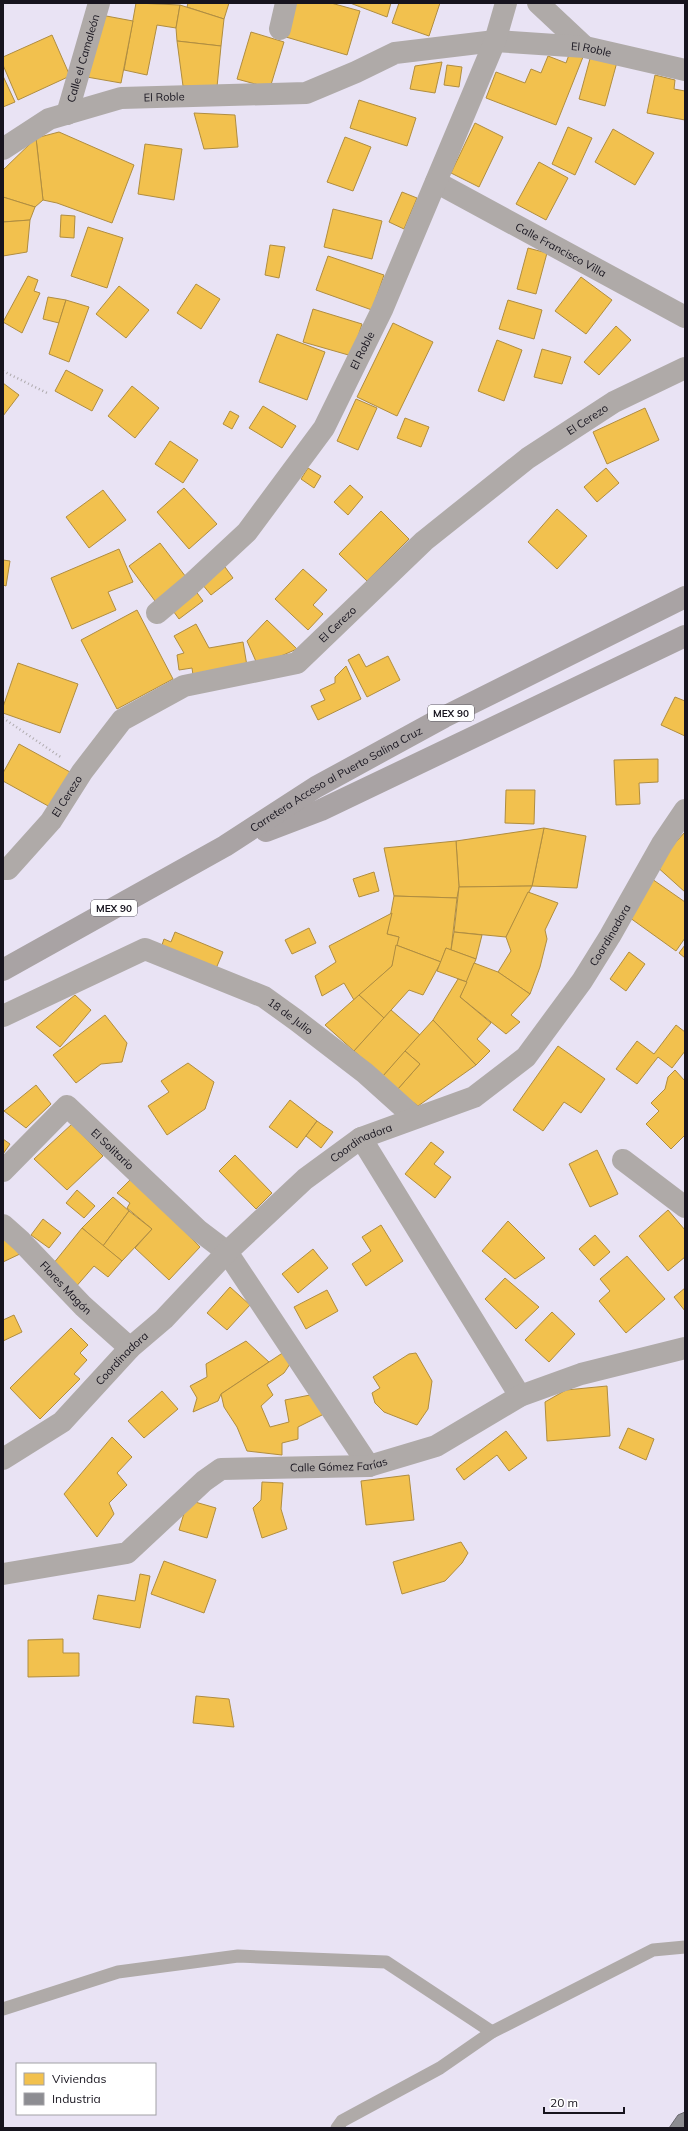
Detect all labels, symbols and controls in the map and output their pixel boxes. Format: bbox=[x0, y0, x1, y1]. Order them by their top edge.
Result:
street label: Calle el Camaleón bbox=[64, 13, 102, 104]
street label: El Roble bbox=[571, 39, 613, 60]
street label: El Roble bbox=[143, 89, 185, 104]
street label: Calle Francisco Villa bbox=[513, 219, 609, 280]
street label: El Roble bbox=[347, 329, 377, 372]
street label: El Cerezo bbox=[564, 401, 611, 438]
street label: El Cerezo bbox=[316, 603, 359, 646]
road number: MEX 90 bbox=[428, 705, 474, 721]
street label: Carretera Acceso al Puerto Salina Cruz bbox=[247, 723, 425, 835]
street label: El Cerezo bbox=[48, 772, 85, 820]
road number: MEX 90 bbox=[91, 900, 137, 916]
street label: Coordinadora bbox=[586, 902, 634, 969]
street label: 18 de Julio bbox=[265, 995, 316, 1038]
street label: Coordinadora bbox=[327, 1120, 394, 1165]
street label: El Solitario bbox=[88, 1126, 137, 1173]
street label: Flores Magón bbox=[37, 1258, 95, 1318]
street label: Coordinadora bbox=[92, 1329, 151, 1388]
street label: Calle Gómez Farías bbox=[290, 1454, 389, 1475]
legend bbox=[16, 2063, 156, 2115]
text: Viviendas bbox=[52, 2071, 106, 2086]
scale bar bbox=[544, 2089, 624, 2115]
text: Industria bbox=[52, 2091, 101, 2106]
text: 20 m bbox=[550, 2095, 578, 2110]

